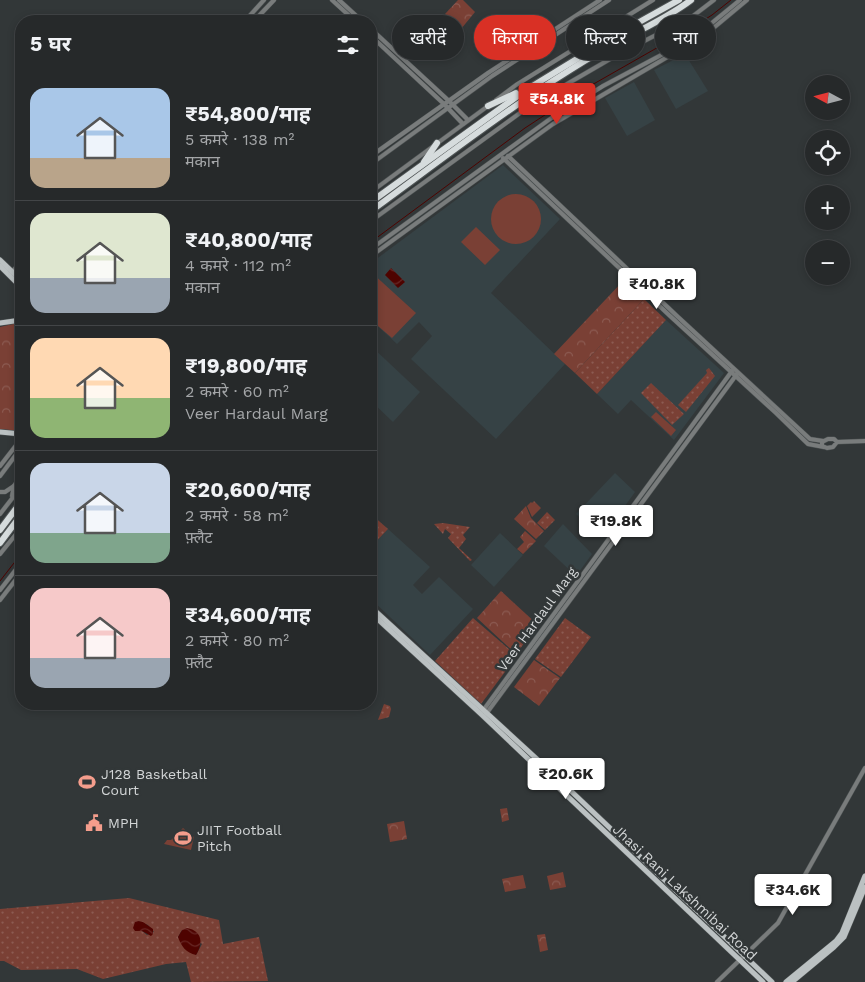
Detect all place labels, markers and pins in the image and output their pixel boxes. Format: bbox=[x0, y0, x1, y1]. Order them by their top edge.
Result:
pin: ₹54.8K bbox=[516, 82, 598, 125]
pin: ₹40.8K bbox=[616, 268, 698, 310]
pin: ₹19.8K bbox=[575, 504, 657, 547]
pin: ₹20.6K bbox=[525, 758, 607, 800]
place label: J128 Basketball Court bbox=[101, 766, 208, 798]
sports icon: J128 Basketball Court bbox=[77, 772, 97, 792]
public building icon: MPH bbox=[84, 813, 104, 833]
place label: MPH bbox=[108, 815, 139, 831]
place label: JIIT Football Pitch bbox=[197, 822, 282, 854]
sports icon: JIIT Football Pitch bbox=[173, 828, 193, 848]
pin: ₹34.6K bbox=[752, 874, 834, 916]

